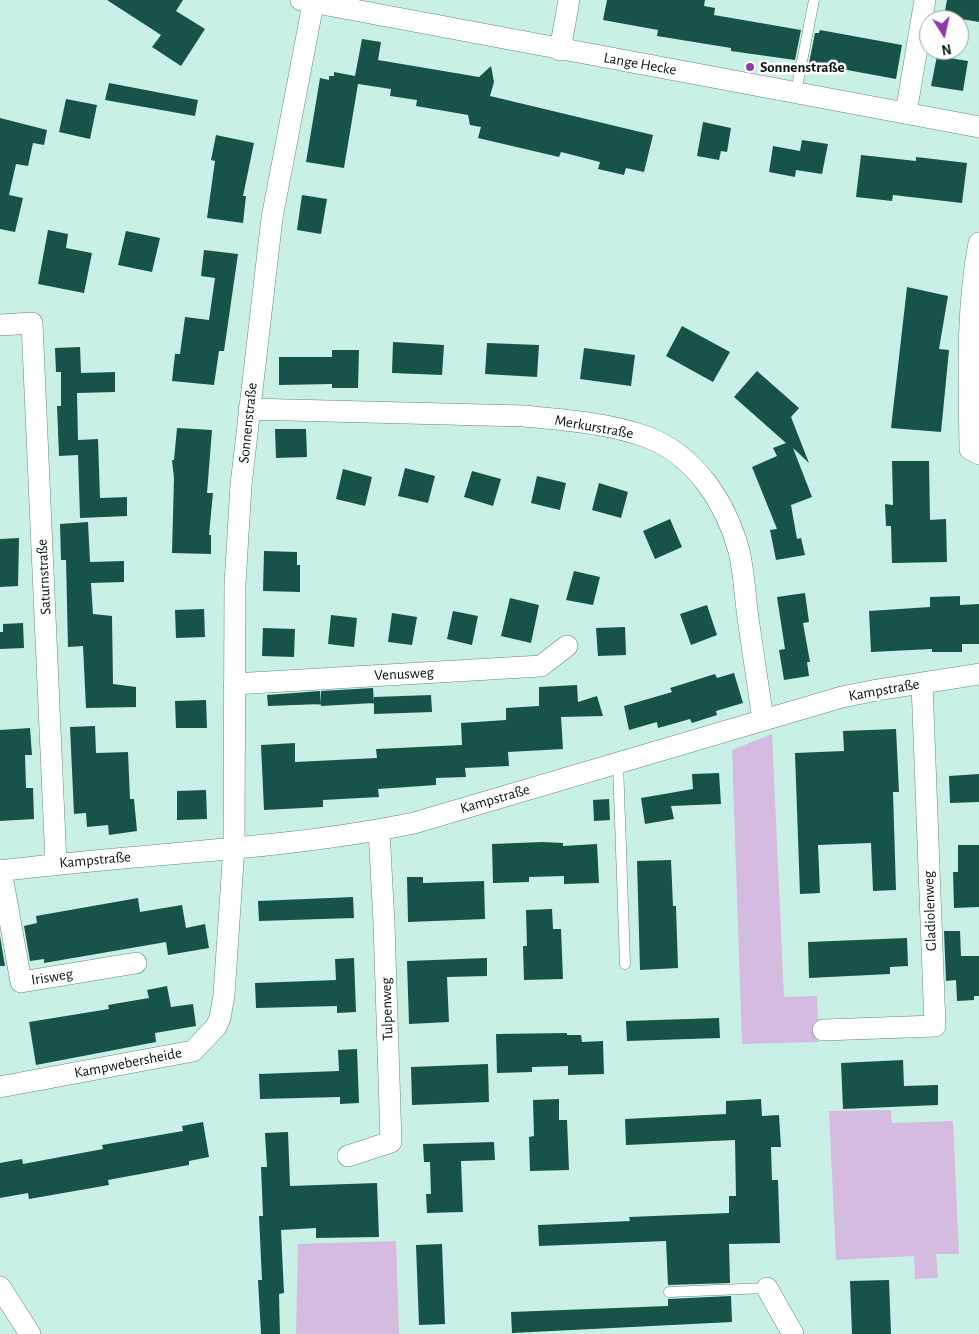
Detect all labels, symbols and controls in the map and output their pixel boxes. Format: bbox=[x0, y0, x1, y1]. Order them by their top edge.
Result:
north arrow bbox=[919, 10, 969, 60]
text: N bbox=[940, 41, 952, 57]
street label: Lange Hecke bbox=[602, 49, 678, 79]
place label: Sonnenstraße bbox=[760, 58, 845, 76]
marker: Sonnenstraße bbox=[744, 61, 756, 73]
street label: Sonnenstraße bbox=[235, 382, 261, 464]
street label: Merkurstraße bbox=[553, 411, 635, 443]
street label: Saturnstraße bbox=[33, 539, 55, 615]
street label: Venusweg bbox=[374, 663, 434, 685]
street label: Kampstraße bbox=[847, 675, 921, 705]
street label: Kampstraße bbox=[458, 780, 532, 818]
street label: Kampstraße bbox=[59, 848, 131, 872]
street label: Gladiolenweg bbox=[920, 871, 940, 951]
street label: Irisweg bbox=[30, 965, 74, 989]
street label: Tulpenweg bbox=[377, 977, 397, 1041]
street label: Kampwebersheide bbox=[73, 1044, 183, 1082]

